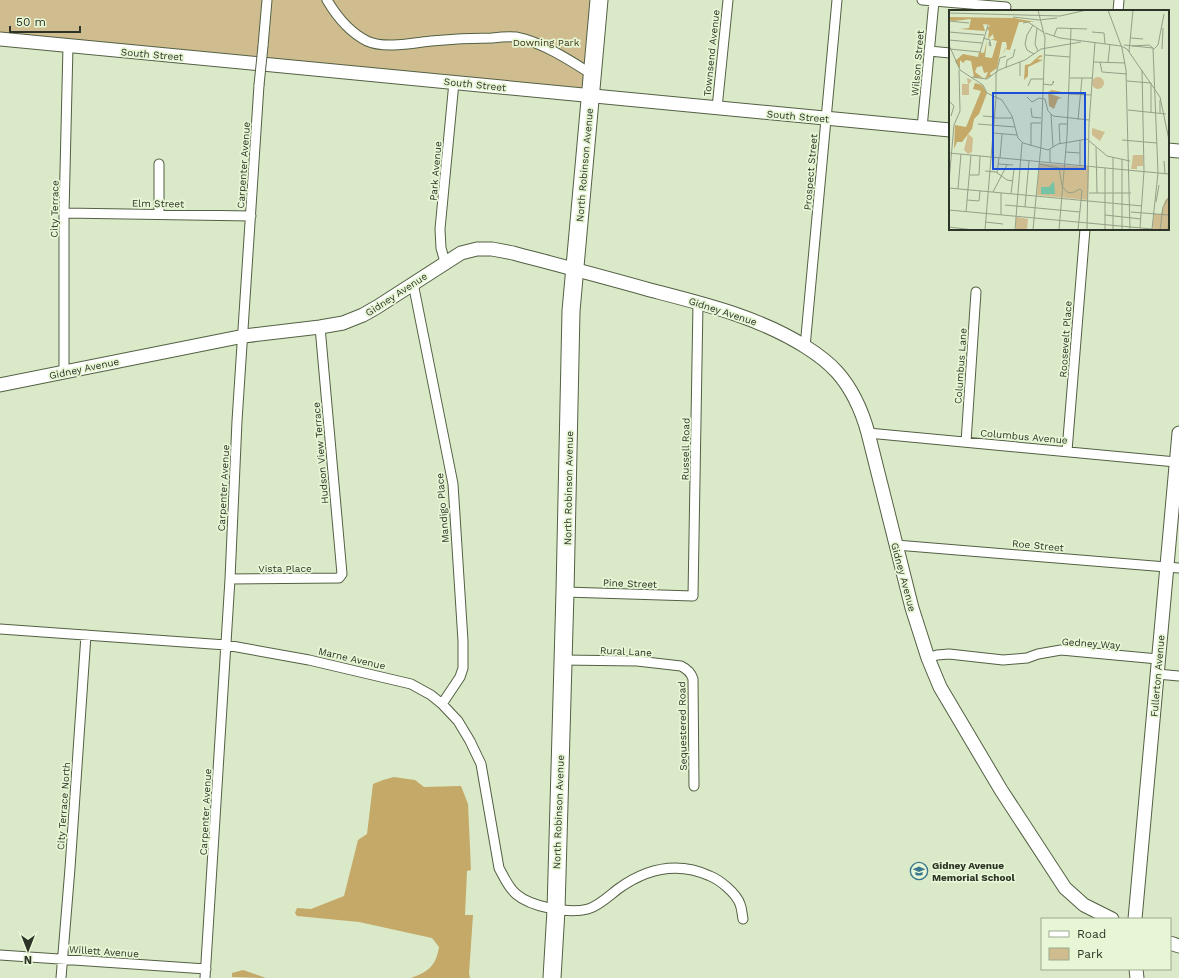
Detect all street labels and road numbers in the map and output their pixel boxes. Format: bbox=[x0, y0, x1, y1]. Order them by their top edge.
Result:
street label: Townsend Avenue bbox=[701, 9, 722, 97]
street label: Wilson Street bbox=[909, 29, 926, 97]
street label: South Street bbox=[120, 46, 184, 63]
street label: South Street bbox=[443, 76, 507, 93]
street label: North Robinson Avenue bbox=[574, 107, 595, 222]
street label: South Street bbox=[766, 108, 830, 125]
street label: Carpenter Avenue bbox=[235, 121, 252, 209]
street label: Prospect Street bbox=[802, 133, 819, 211]
street label: Park Avenue bbox=[427, 141, 444, 201]
street label: City Terrace bbox=[48, 180, 61, 238]
street label: Elm Street bbox=[132, 198, 185, 209]
street label: Gidney Avenue bbox=[363, 270, 429, 318]
street label: Gidney Avenue bbox=[687, 295, 759, 328]
street label: Roosevelt Place bbox=[1057, 300, 1074, 378]
street label: Columbus Lane bbox=[952, 327, 969, 404]
street label: Gidney Avenue bbox=[48, 356, 120, 381]
street label: Hudson View Terrace bbox=[311, 401, 330, 504]
street label: Russell Road bbox=[679, 418, 692, 480]
street label: Columbus Avenue bbox=[980, 427, 1068, 446]
street label: North Robinson Avenue bbox=[562, 431, 575, 545]
street label: Carpenter Avenue bbox=[216, 444, 231, 532]
street label: Mandigo Place bbox=[434, 472, 451, 543]
street label: Roe Street bbox=[1012, 538, 1065, 553]
street label: Gidney Avenue bbox=[889, 541, 918, 613]
street label: Vista Place bbox=[258, 563, 312, 574]
street label: Pine Street bbox=[603, 577, 658, 590]
street label: Fullerton Avenue bbox=[1148, 634, 1167, 718]
street label: Gedney Way bbox=[1061, 636, 1122, 651]
street label: Marne Avenue bbox=[317, 645, 387, 672]
street label: Rural Lane bbox=[600, 645, 652, 658]
street label: Sequestered Road bbox=[676, 681, 689, 771]
street label: North Robinson Avenue bbox=[551, 755, 566, 869]
street label: City Terrace North bbox=[55, 762, 72, 850]
street label: Carpenter Avenue bbox=[198, 768, 213, 856]
street label: Willett Avenue bbox=[69, 944, 140, 959]

